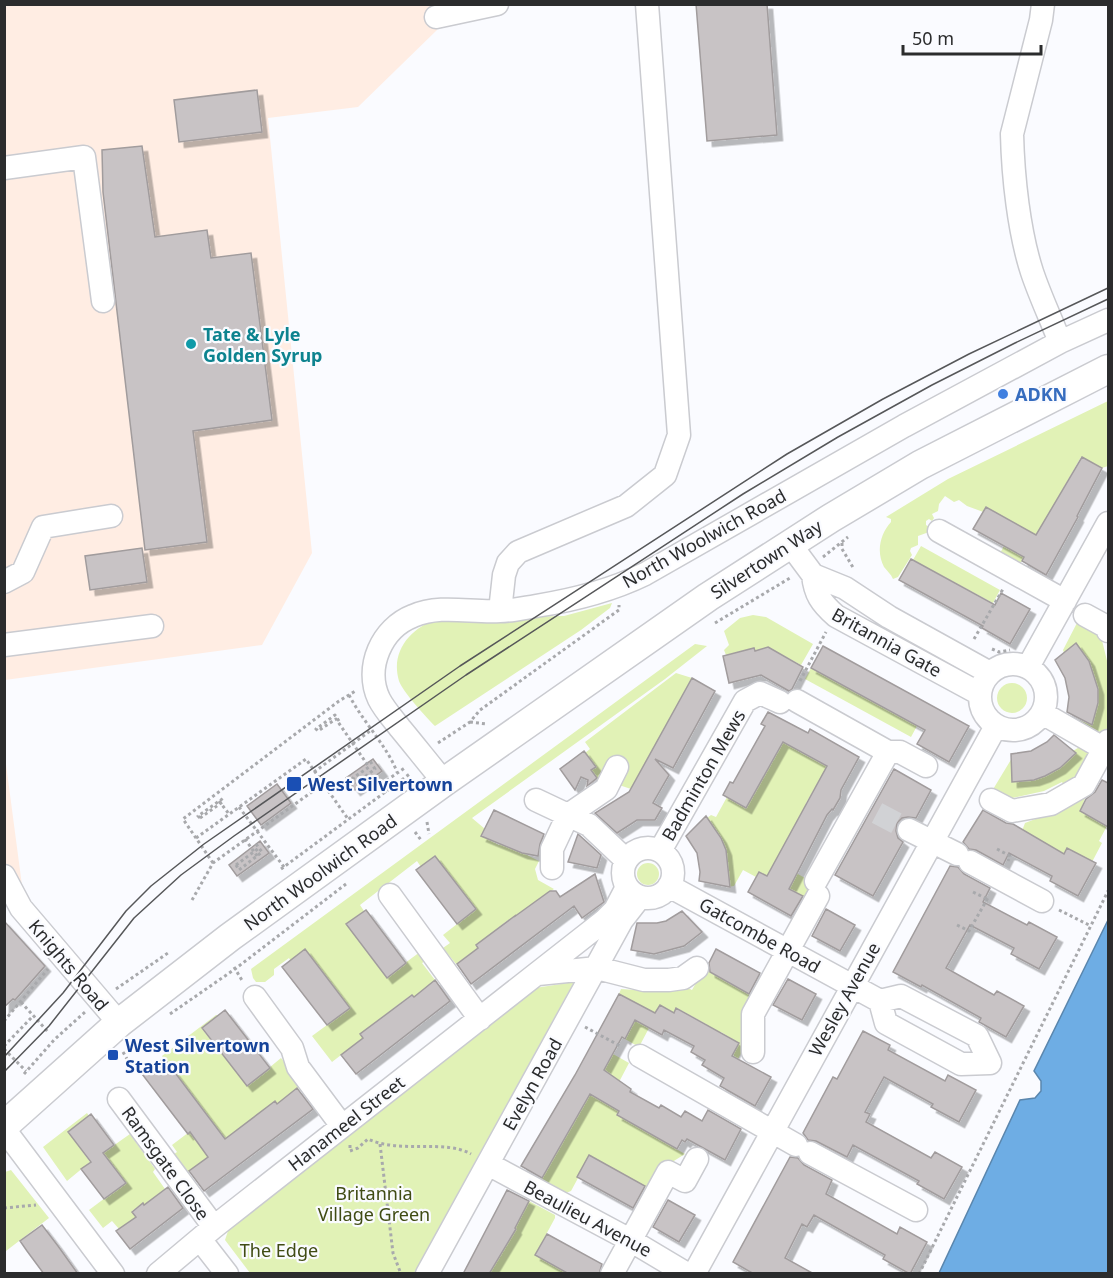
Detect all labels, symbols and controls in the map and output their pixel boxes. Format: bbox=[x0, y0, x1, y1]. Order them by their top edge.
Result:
scale bar bbox=[903, 18, 1041, 56]
text: 50 m bbox=[912, 26, 954, 50]
place label: Tate & Lyle Golden Syrup bbox=[203, 322, 322, 367]
marker: Tate & Lyle Golden Syrup bbox=[184, 337, 198, 351]
place label: ADKN bbox=[1015, 382, 1067, 406]
marker: ADKN bbox=[996, 387, 1010, 401]
street label: North Woolwich Road bbox=[618, 483, 790, 593]
street label: Silvertown Way bbox=[706, 513, 827, 604]
street label: Britannia Gate bbox=[828, 602, 946, 682]
street label: Badminton Mews bbox=[656, 705, 750, 845]
place label: West Silvertown bbox=[308, 772, 453, 796]
marker: West Silvertown bbox=[285, 775, 303, 793]
street label: North Woolwich Road bbox=[239, 808, 401, 936]
street label: Gatcombe Road bbox=[695, 892, 825, 978]
street label: Knights Road bbox=[24, 914, 114, 1016]
street label: Wesley Avenue bbox=[803, 938, 885, 1060]
place label: West Silvertown Station bbox=[125, 1033, 270, 1078]
street label: Evelyn Road bbox=[497, 1033, 567, 1135]
marker: West Silvertown Station bbox=[106, 1048, 120, 1062]
street label: Hanameel Street bbox=[283, 1070, 409, 1176]
street label: Ramsgate Close bbox=[117, 1101, 215, 1225]
street label: Beaulieu Avenue bbox=[520, 1174, 656, 1262]
park label: Britannia Village Green bbox=[318, 1181, 430, 1226]
park label: The Edge bbox=[240, 1238, 318, 1262]

